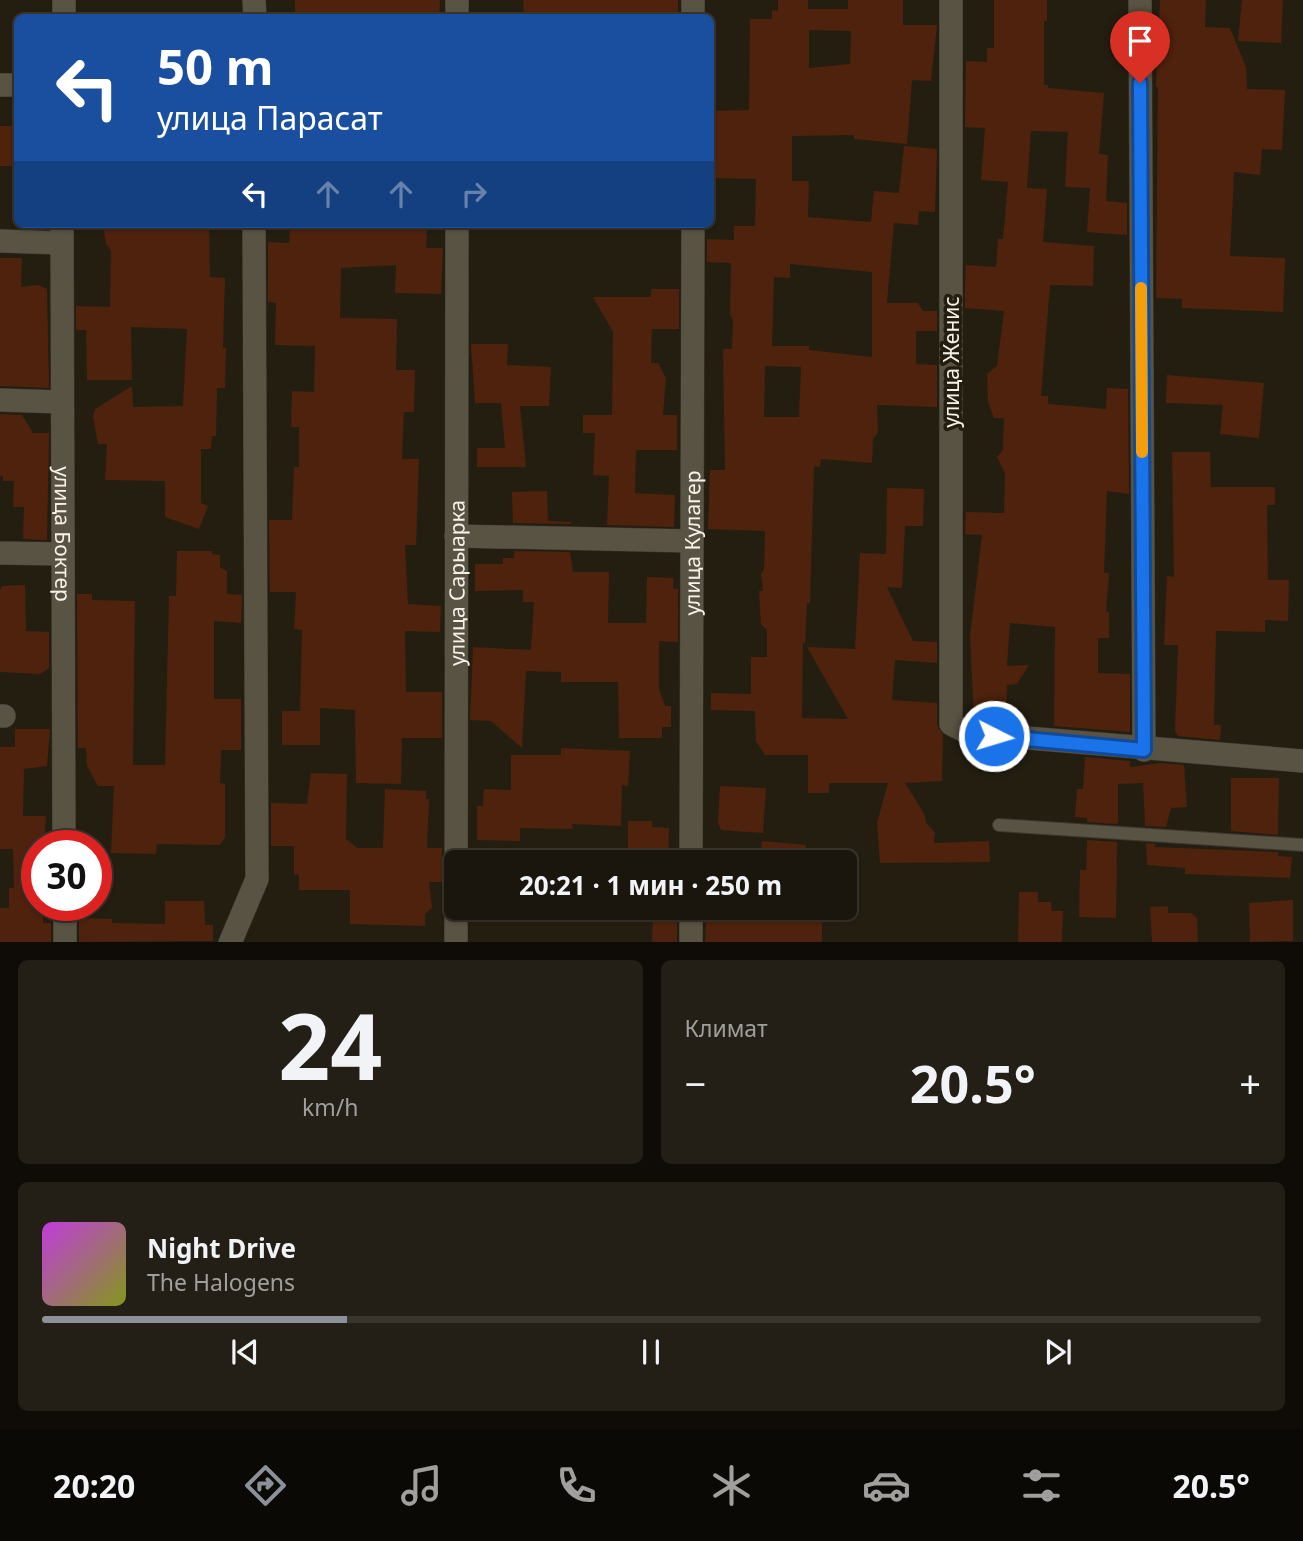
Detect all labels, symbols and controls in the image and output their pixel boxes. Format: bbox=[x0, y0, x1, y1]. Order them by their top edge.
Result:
pin bbox=[1110, 11, 1170, 83]
icon: arrive bbox=[1121, 22, 1159, 60]
text: 50 m bbox=[157, 33, 274, 99]
icon: left bbox=[42, 42, 133, 133]
text: улица Парасат bbox=[157, 96, 383, 139]
icon: left bbox=[236, 175, 274, 213]
icon: ahead bbox=[309, 175, 347, 213]
icon: ahead bbox=[382, 175, 420, 213]
icon: right bbox=[455, 175, 493, 213]
street label: улица Женис bbox=[937, 296, 965, 428]
street label: улица Боктер bbox=[49, 466, 77, 602]
street label: улица Кулагер bbox=[678, 470, 706, 616]
street label: улица Сарыарка bbox=[442, 500, 471, 666]
position arrow bbox=[957, 699, 1031, 773]
speed limit sign: 30 bbox=[21, 830, 112, 921]
text: 20:21 · 1 мин · 250 m bbox=[519, 867, 782, 903]
text: 24 bbox=[278, 983, 382, 1107]
text: Климат bbox=[685, 1012, 768, 1044]
text: 20.5° bbox=[910, 1047, 1036, 1118]
text: − bbox=[685, 1057, 706, 1109]
text: + bbox=[1239, 1057, 1261, 1109]
text: km/h bbox=[302, 1091, 359, 1123]
text: Night Drive bbox=[147, 1230, 296, 1266]
text: The Halogens bbox=[147, 1266, 295, 1298]
icon: previous bbox=[226, 1333, 264, 1371]
icon: pause bbox=[632, 1333, 670, 1371]
icon: next bbox=[1039, 1333, 1077, 1371]
icon: directions bbox=[241, 1461, 290, 1510]
icon: music bbox=[397, 1461, 446, 1510]
icon: phone bbox=[552, 1461, 601, 1510]
icon: climate bbox=[707, 1461, 756, 1510]
icon: car bbox=[862, 1461, 911, 1510]
icon: filters bbox=[1017, 1461, 1066, 1510]
text: 20:20 bbox=[53, 1464, 135, 1507]
text: 20.5° bbox=[1172, 1464, 1250, 1507]

